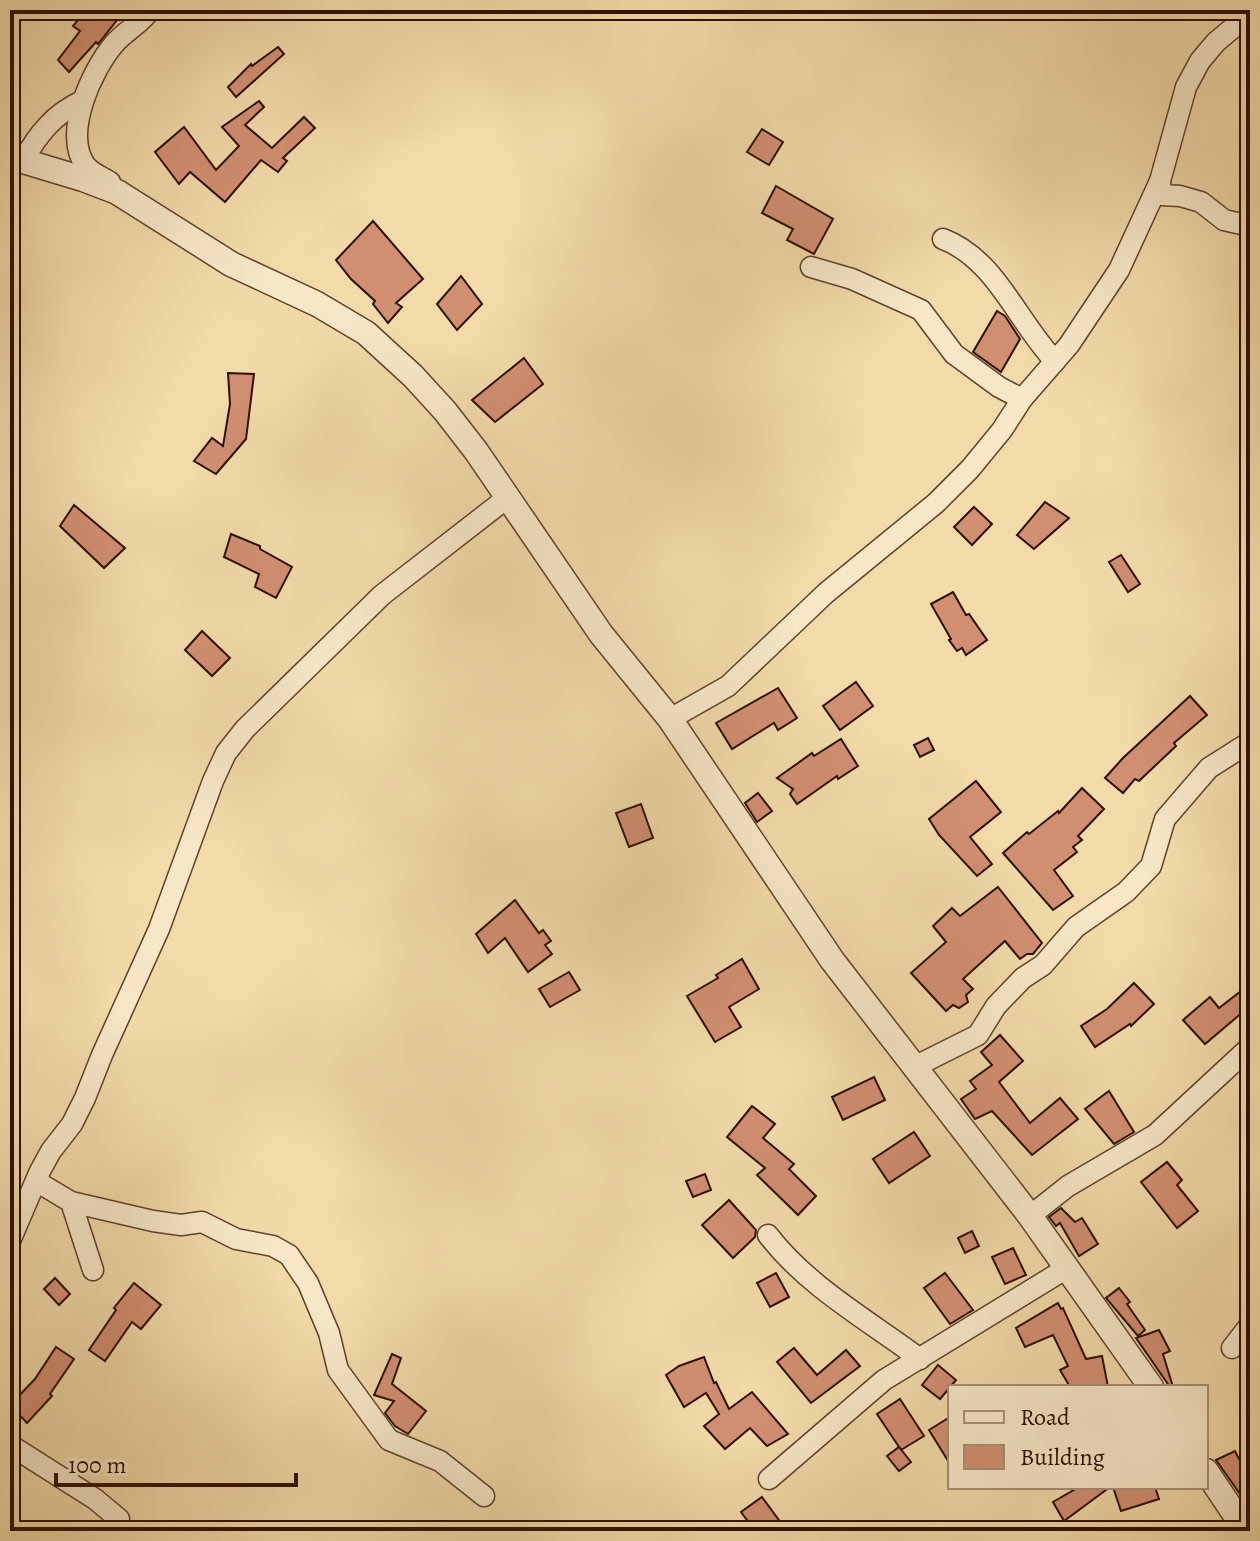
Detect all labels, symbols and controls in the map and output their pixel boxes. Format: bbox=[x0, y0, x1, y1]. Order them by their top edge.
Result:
legend bbox=[948, 1385, 1208, 1489]
text: Road bbox=[1020, 1401, 1070, 1433]
scale bar bbox=[56, 1437, 296, 1487]
text: Building bbox=[1020, 1441, 1105, 1473]
text: 100 m bbox=[68, 1449, 127, 1481]

